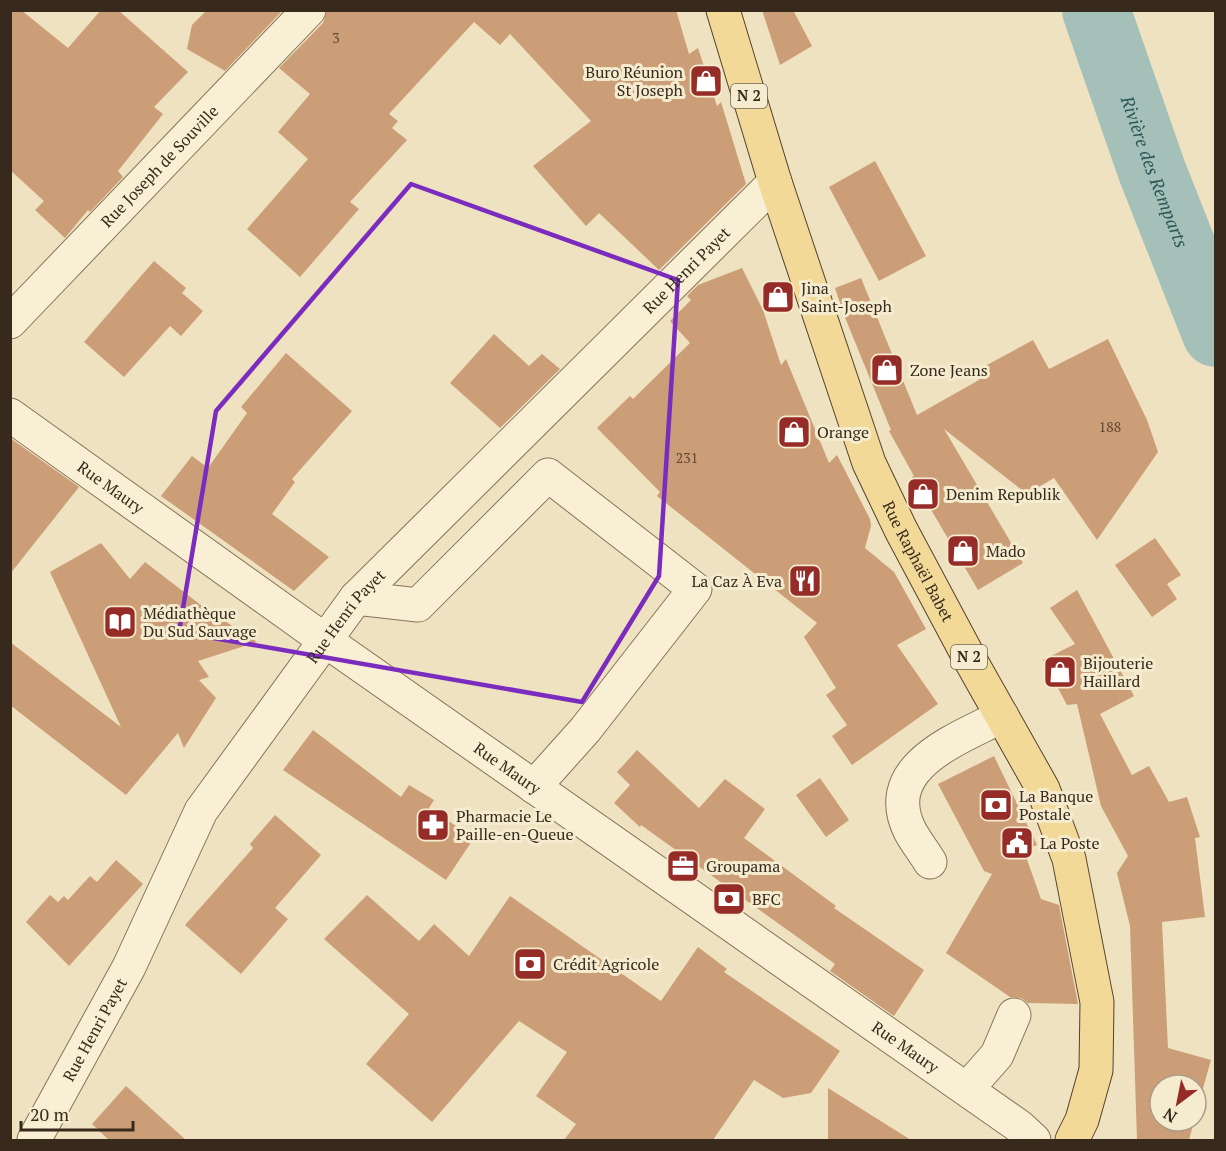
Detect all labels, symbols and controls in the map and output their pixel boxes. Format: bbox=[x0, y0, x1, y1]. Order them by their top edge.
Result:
house number: 3 bbox=[332, 28, 340, 47]
place label: Buro Réunion St Joseph bbox=[585, 61, 684, 101]
shop icon: Buro Réunion St Joseph bbox=[688, 63, 724, 99]
road number: N 2 bbox=[731, 84, 767, 108]
water label: Rivière des Remparts bbox=[1115, 92, 1194, 251]
street label: Rue Joseph de Souville bbox=[96, 100, 223, 232]
street label: Rue Henri Payet bbox=[638, 222, 735, 318]
place label: Jina Saint-Joseph bbox=[801, 277, 892, 317]
shop icon: Jina Saint-Joseph bbox=[760, 279, 796, 315]
shop icon: Zone Jeans bbox=[869, 352, 905, 388]
place label: Zone Jeans bbox=[910, 359, 988, 381]
shop icon: Orange bbox=[776, 414, 812, 450]
house number: 188 bbox=[1099, 417, 1121, 436]
place label: Orange bbox=[817, 421, 869, 443]
house number: 231 bbox=[676, 448, 698, 467]
street label: Rue Maury bbox=[73, 456, 149, 519]
shop icon: Denim Republik bbox=[905, 476, 941, 512]
place label: Denim Republik bbox=[946, 483, 1061, 505]
street label: Rue Raphaël Babet bbox=[878, 497, 959, 626]
shop icon: Mado bbox=[945, 533, 981, 569]
place label: Mado bbox=[986, 540, 1026, 562]
restaurant icon: La Caz À Eva bbox=[787, 563, 823, 599]
street label: Rue Henri Payet bbox=[301, 564, 390, 668]
place label: La Caz À Eva bbox=[691, 570, 782, 592]
place label: Médiathèque Du Sud Sauvage bbox=[143, 602, 256, 642]
library icon: Médiathèque Du Sud Sauvage bbox=[102, 604, 138, 640]
road number: N 2 bbox=[951, 645, 987, 669]
place label: Bijouterie Haillard bbox=[1083, 652, 1153, 692]
shop icon: Bijouterie Haillard bbox=[1042, 654, 1078, 690]
street label: Rue Maury bbox=[470, 737, 546, 800]
place label: La Banque Postale bbox=[1019, 785, 1093, 825]
bank icon: La Banque Postale bbox=[978, 787, 1014, 823]
place label: Pharmacie Le Paille-en-Queue bbox=[456, 805, 574, 845]
pharmacy icon: Pharmacie Le Paille-en-Queue bbox=[415, 807, 451, 843]
public building icon: La Poste bbox=[999, 825, 1035, 861]
place label: La Poste bbox=[1040, 832, 1100, 854]
office icon: Groupama bbox=[665, 848, 701, 884]
place label: Groupama bbox=[706, 855, 780, 877]
bank icon: BFC bbox=[711, 881, 747, 917]
place label: BFC bbox=[752, 888, 781, 910]
bank icon: Crédit Agricole bbox=[512, 946, 548, 982]
place label: Crédit Agricole bbox=[553, 953, 659, 975]
street label: Rue Henri Payet bbox=[57, 974, 132, 1085]
street label: Rue Maury bbox=[868, 1016, 944, 1078]
north arrow bbox=[1148, 1073, 1208, 1133]
scale bar bbox=[21, 1094, 134, 1132]
text: 20 m bbox=[30, 1102, 70, 1126]
text: N bbox=[1159, 1103, 1181, 1128]

